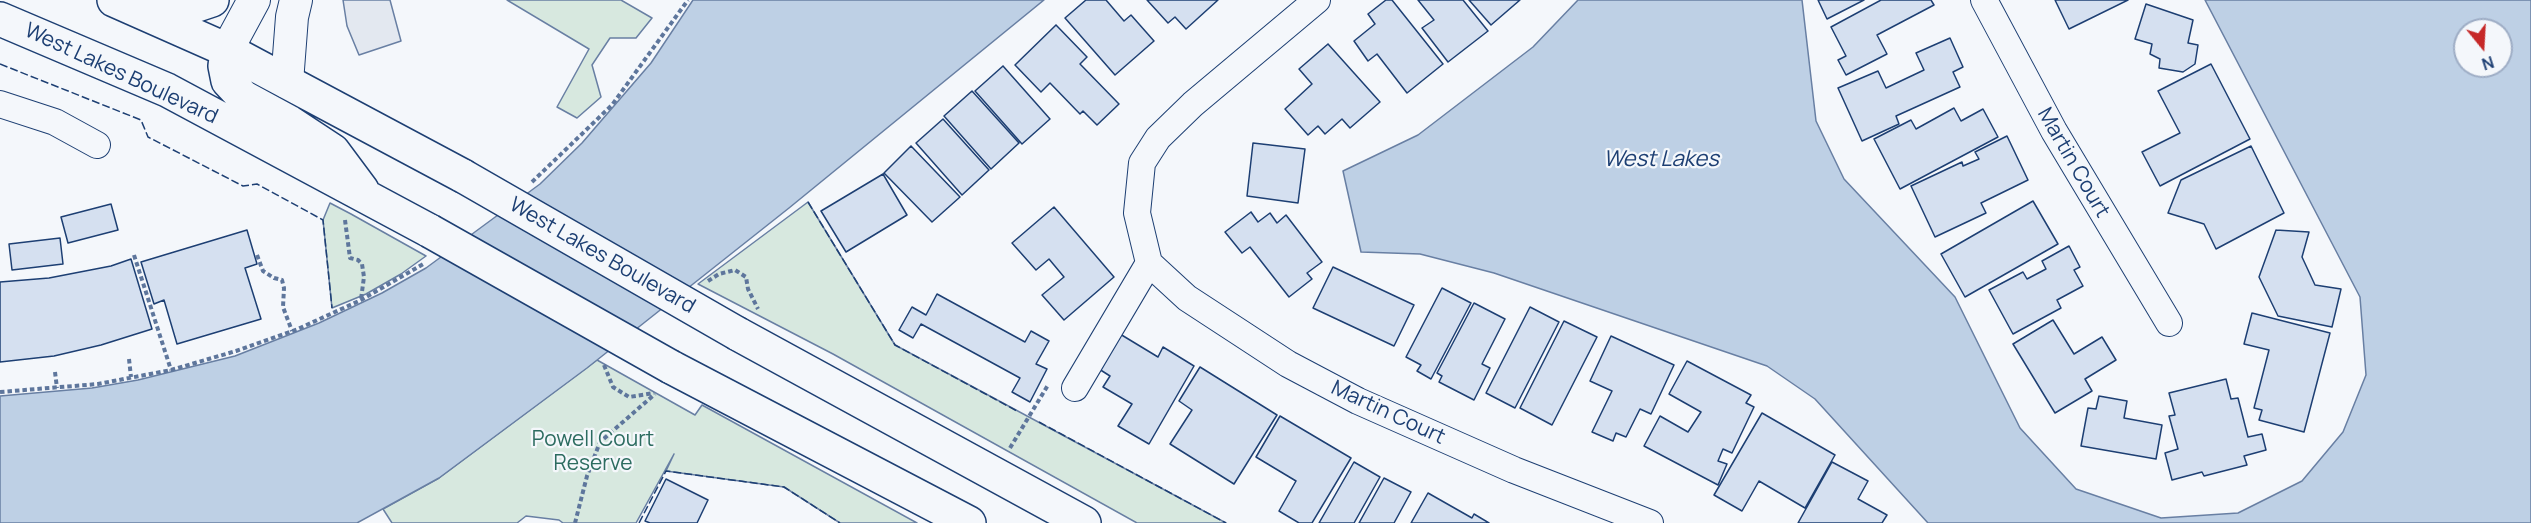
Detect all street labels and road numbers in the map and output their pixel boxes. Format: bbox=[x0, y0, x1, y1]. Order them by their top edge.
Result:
street label: West Lakes Boulevard bbox=[20, 18, 222, 130]
street label: Martin Court bbox=[2031, 104, 2115, 222]
street label: West Lakes Boulevard bbox=[505, 192, 699, 320]
street label: Martin Court bbox=[1327, 376, 1449, 450]

